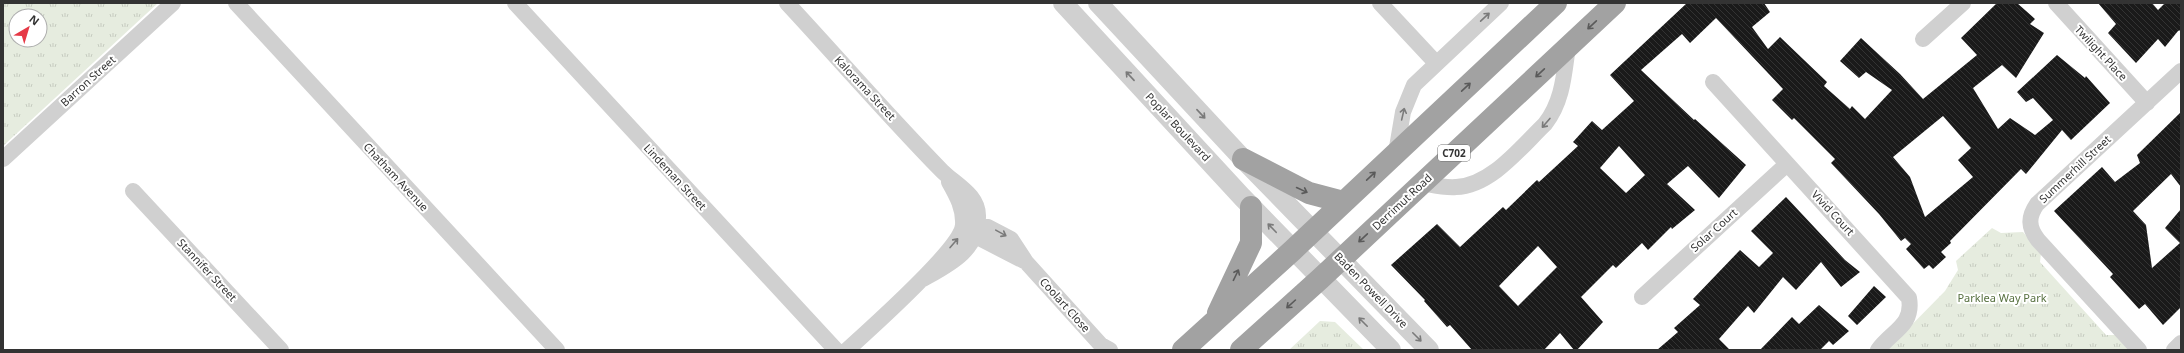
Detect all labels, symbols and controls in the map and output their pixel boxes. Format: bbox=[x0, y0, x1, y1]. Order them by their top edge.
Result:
north arrow bbox=[8, 8, 48, 48]
text: N bbox=[26, 11, 43, 28]
one-way arrow bbox=[1480, 13, 1491, 22]
one-way arrow bbox=[1587, 20, 1597, 29]
street label: Twilight Place bbox=[2072, 22, 2131, 84]
street label: Barron Street bbox=[57, 52, 118, 109]
street label: Kalorama Street bbox=[832, 52, 899, 123]
one-way arrow bbox=[1535, 68, 1545, 78]
one-way arrow bbox=[1126, 71, 1135, 81]
one-way arrow bbox=[1461, 82, 1471, 92]
street label: Poplar Boulevard bbox=[1143, 89, 1214, 164]
one-way arrow bbox=[1399, 108, 1407, 121]
one-way arrow bbox=[1197, 109, 1206, 119]
one-way arrow bbox=[1542, 117, 1551, 127]
street label: Summerhill Street bbox=[2036, 131, 2114, 206]
street label: Chatham Avenue bbox=[361, 139, 432, 214]
street label: Lindeman Street bbox=[641, 140, 710, 213]
road number: C702 bbox=[1438, 145, 1470, 161]
street label: Derrimut Road bbox=[1369, 170, 1435, 233]
one-way arrow bbox=[1366, 171, 1376, 180]
one-way arrow bbox=[1296, 187, 1308, 194]
street label: Vivid Court bbox=[1809, 187, 1858, 238]
street label: Solar Court bbox=[1687, 205, 1740, 255]
one-way arrow bbox=[1267, 223, 1277, 233]
one-way arrow bbox=[994, 230, 1006, 238]
one-way arrow bbox=[1358, 233, 1368, 243]
street label: Stannifer Street bbox=[174, 235, 240, 304]
one-way arrow bbox=[949, 237, 958, 248]
street label: Baden Powell Drive bbox=[1331, 249, 1411, 331]
one-way arrow bbox=[1233, 270, 1240, 282]
street label: Coolart Close bbox=[1037, 274, 1094, 335]
park label: Parklea Way Park bbox=[1957, 290, 2047, 305]
one-way arrow bbox=[1286, 300, 1296, 309]
one-way arrow bbox=[1358, 317, 1368, 327]
one-way arrow bbox=[1412, 332, 1421, 342]

